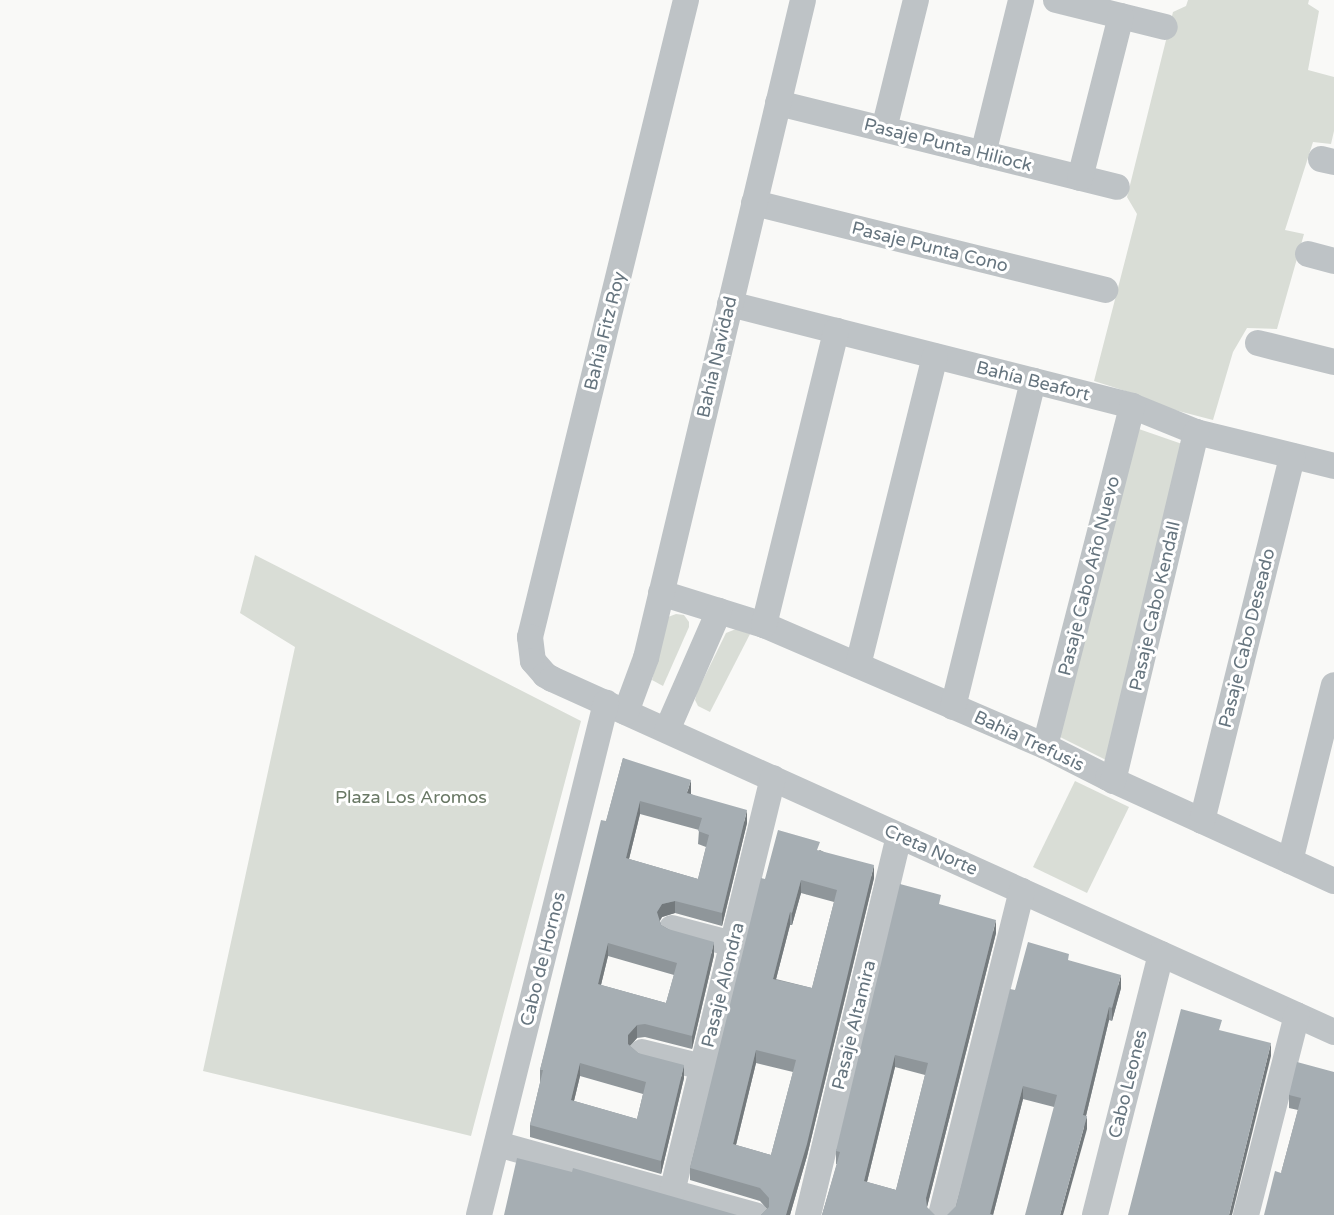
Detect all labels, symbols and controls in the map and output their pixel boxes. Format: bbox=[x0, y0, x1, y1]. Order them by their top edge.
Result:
street label: Pasaje Punta Hiliock bbox=[862, 114, 1034, 176]
street label: Pasaje Punta Cono bbox=[850, 217, 1010, 277]
street label: Bahía Fitz Roy bbox=[580, 269, 630, 393]
street label: Bahía Navidad bbox=[693, 294, 741, 420]
street label: Bahía Beafort bbox=[974, 356, 1092, 406]
street label: Pasaje Cabo Año Nuevo bbox=[1054, 474, 1124, 678]
street label: Pasaje Cabo Kendall bbox=[1125, 519, 1185, 693]
street label: Pasaje Cabo Deseado bbox=[1214, 546, 1280, 730]
street label: Bahía Trefusis bbox=[970, 706, 1088, 776]
park label: Plaza Los Aromos bbox=[335, 786, 487, 808]
street label: Creta Norte bbox=[881, 820, 981, 880]
street label: Cabo de Hornos bbox=[516, 890, 570, 1028]
street label: Pasaje Alondra bbox=[697, 920, 749, 1050]
street label: Pasaje Altamira bbox=[827, 958, 881, 1092]
street label: Cabo Leones bbox=[1104, 1028, 1152, 1140]

